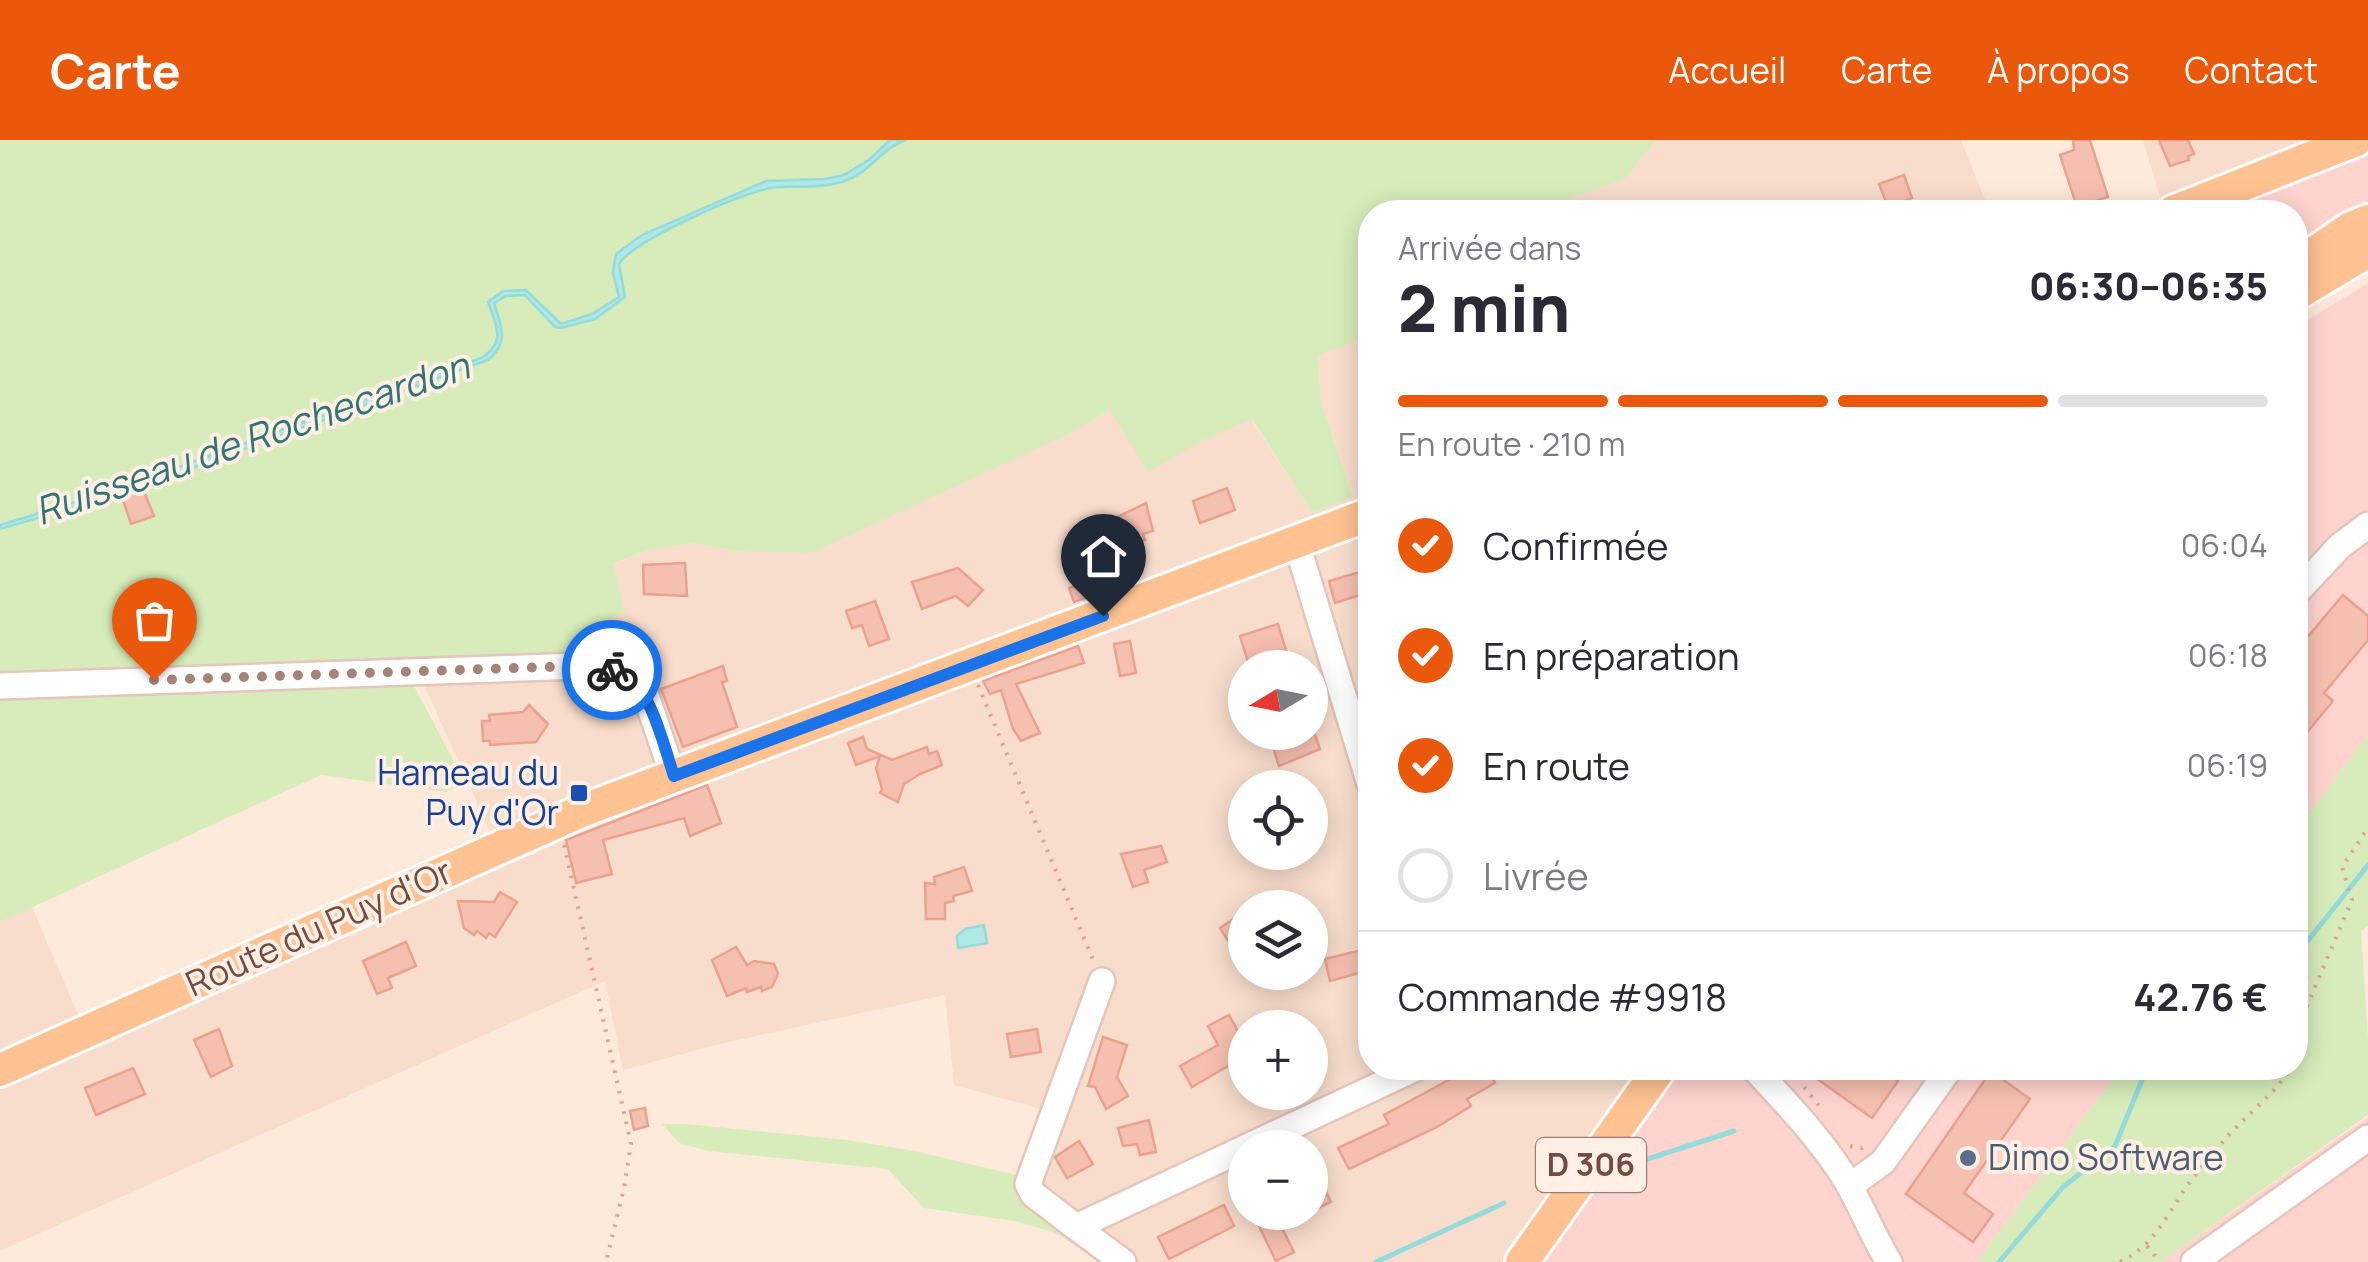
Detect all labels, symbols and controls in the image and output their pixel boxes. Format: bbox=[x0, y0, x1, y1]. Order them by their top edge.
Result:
text: Carte bbox=[50, 38, 181, 103]
text: Accueil bbox=[1668, 46, 1786, 94]
text: Carte bbox=[1841, 46, 1932, 94]
text: À propos bbox=[1987, 46, 2130, 94]
text: Contact bbox=[2185, 46, 2318, 94]
text: Arrivée dans bbox=[1398, 226, 1581, 270]
text: 06:30–06:35 bbox=[2029, 259, 2268, 311]
text: 2 min bbox=[1398, 263, 1570, 352]
water label: Ruisseau de Rochecardon bbox=[27, 338, 477, 536]
text: En route · 210 m bbox=[1398, 422, 1626, 466]
pin bbox=[1061, 514, 1146, 617]
icon: check bbox=[1398, 518, 1453, 573]
text: Confirmée bbox=[1483, 519, 1669, 571]
text: 06:04 bbox=[2181, 523, 2268, 567]
icon: home bbox=[1076, 529, 1131, 584]
pin bbox=[112, 578, 197, 681]
icon: bag bbox=[127, 593, 182, 648]
courier bbox=[562, 620, 662, 720]
icon: check bbox=[1398, 628, 1453, 683]
text: En préparation bbox=[1483, 629, 1739, 681]
text: 06:18 bbox=[2188, 633, 2268, 677]
icon: bike bbox=[585, 643, 640, 698]
north arrow bbox=[1228, 650, 1328, 750]
map controls bbox=[1228, 650, 1328, 1230]
icon: check bbox=[1398, 738, 1453, 793]
text: En route bbox=[1483, 739, 1630, 791]
text: 06:19 bbox=[2187, 743, 2268, 787]
place label: Hameau du Puy d'Or bbox=[377, 748, 559, 836]
button: locate bbox=[1228, 770, 1328, 870]
marker: Hameau du Puy d'Or bbox=[568, 782, 590, 804]
street label: Route du Puy d'Or bbox=[178, 847, 459, 1007]
text: Livrée bbox=[1483, 849, 1589, 901]
button: layers bbox=[1228, 890, 1328, 990]
text: Commande #9918 bbox=[1398, 970, 1727, 1022]
text: 42.76 € bbox=[2133, 970, 2268, 1022]
button: + bbox=[1228, 1010, 1328, 1110]
button: − bbox=[1228, 1130, 1328, 1230]
place label: Dimo Software bbox=[1988, 1133, 2224, 1181]
road number: D 306 bbox=[1536, 1138, 1646, 1192]
marker: Dimo Software bbox=[1957, 1147, 1979, 1169]

